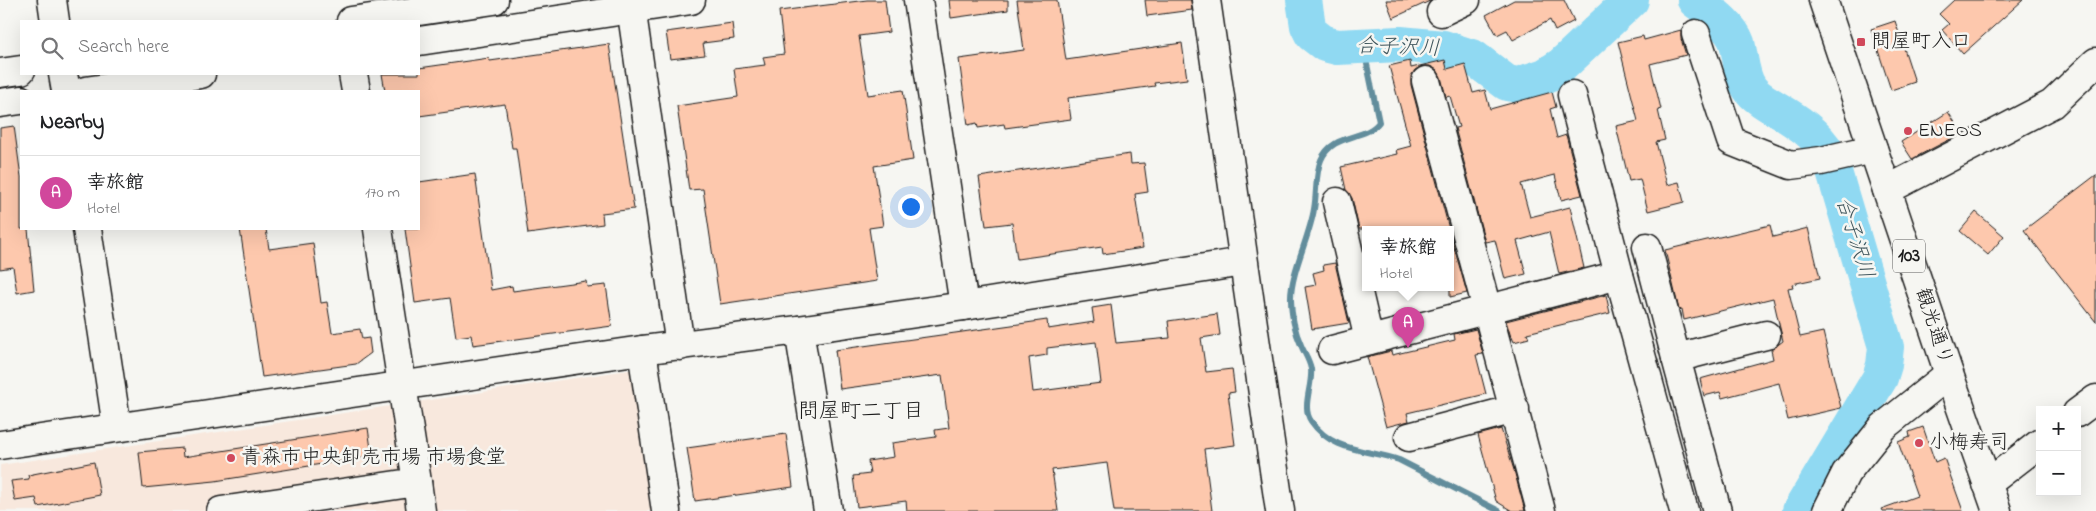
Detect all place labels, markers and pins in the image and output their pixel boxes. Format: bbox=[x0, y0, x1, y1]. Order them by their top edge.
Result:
place label: 問屋町入口 bbox=[1871, 28, 1971, 57]
marker: 問屋町入口 bbox=[1855, 36, 1867, 48]
place label: ENEOS bbox=[1918, 117, 1982, 146]
marker: ENEOS bbox=[1902, 125, 1914, 137]
pin: A bbox=[1392, 307, 1424, 348]
place label: 小梅寿司 bbox=[1929, 429, 2009, 458]
marker: 小梅寿司 bbox=[1913, 437, 1925, 449]
place label: 青森市中央卸売市場 市場食堂 bbox=[241, 444, 506, 473]
marker: 青森市中央卸売市場 市場食堂 bbox=[225, 452, 237, 464]

